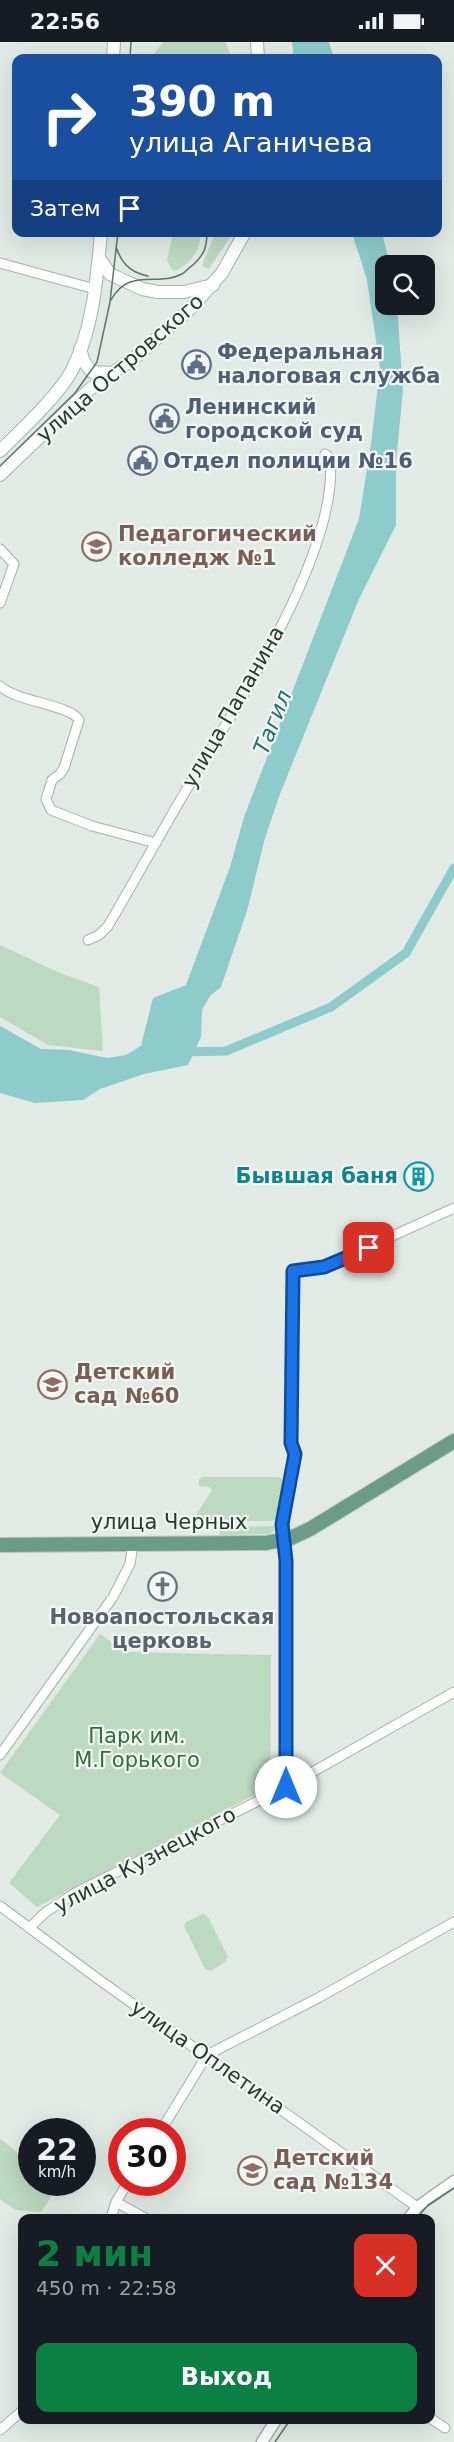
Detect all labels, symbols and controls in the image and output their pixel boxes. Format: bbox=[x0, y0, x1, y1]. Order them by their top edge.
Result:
text: 22:56 bbox=[30, 9, 100, 34]
text: 390 m bbox=[129, 77, 275, 126]
icon: right bbox=[30, 78, 108, 156]
text: улица Аганичева bbox=[129, 127, 373, 158]
icon: arrive bbox=[113, 192, 146, 225]
text: Затем bbox=[30, 196, 101, 221]
map controls bbox=[375, 255, 435, 315]
button: search bbox=[375, 255, 435, 315]
street label: улица Островского bbox=[32, 289, 208, 447]
place label: Федеральная налоговая служба bbox=[217, 340, 440, 388]
public building icon: Федеральная налоговая служба bbox=[180, 348, 212, 380]
place label: Ленинский городской суд bbox=[185, 395, 363, 443]
public building icon: Ленинский городской суд bbox=[148, 403, 180, 435]
public building icon: Отдел полиции №16 bbox=[126, 445, 158, 477]
place label: Отдел полиции №16 bbox=[163, 449, 413, 473]
place label: Педагогический колледж №1 bbox=[118, 522, 317, 570]
school or university icon: Педагогический колледж №1 bbox=[81, 530, 113, 562]
street label: улица Папанина bbox=[177, 622, 289, 792]
water label: Тагил bbox=[248, 687, 297, 758]
building icon: Бывшая баня bbox=[403, 1160, 435, 1192]
place label: Бывшая баня bbox=[236, 1164, 398, 1188]
pin bbox=[343, 1222, 394, 1273]
icon: arrive bbox=[352, 1231, 385, 1264]
place label: Детский сад №60 bbox=[74, 1360, 179, 1408]
school or university icon: Детский сад №60 bbox=[37, 1368, 69, 1400]
street label: улица Черных bbox=[91, 1510, 247, 1534]
church icon: Новоапостольская церковь bbox=[146, 1570, 178, 1602]
place label: Новоапостольская церковь bbox=[50, 1605, 274, 1653]
park label: Парк им. М.Горького bbox=[74, 1724, 200, 1772]
position arrow bbox=[254, 1755, 318, 1819]
street label: улица Кузнецкого bbox=[50, 1802, 240, 1918]
street label: улица Оплетина bbox=[126, 1995, 290, 2119]
speed limit sign: 30 bbox=[108, 2118, 186, 2196]
text: 22 bbox=[36, 2132, 78, 2167]
place label: Детский сад №134 bbox=[273, 2146, 393, 2194]
school or university icon: Детский сад №134 bbox=[236, 2154, 268, 2186]
text: km/h bbox=[38, 2163, 76, 2181]
text: 2 мин bbox=[36, 2233, 153, 2274]
button: close bbox=[354, 2234, 417, 2297]
text: 450 m · 22:58 bbox=[36, 2276, 177, 2300]
button: Выход bbox=[36, 2343, 417, 2412]

